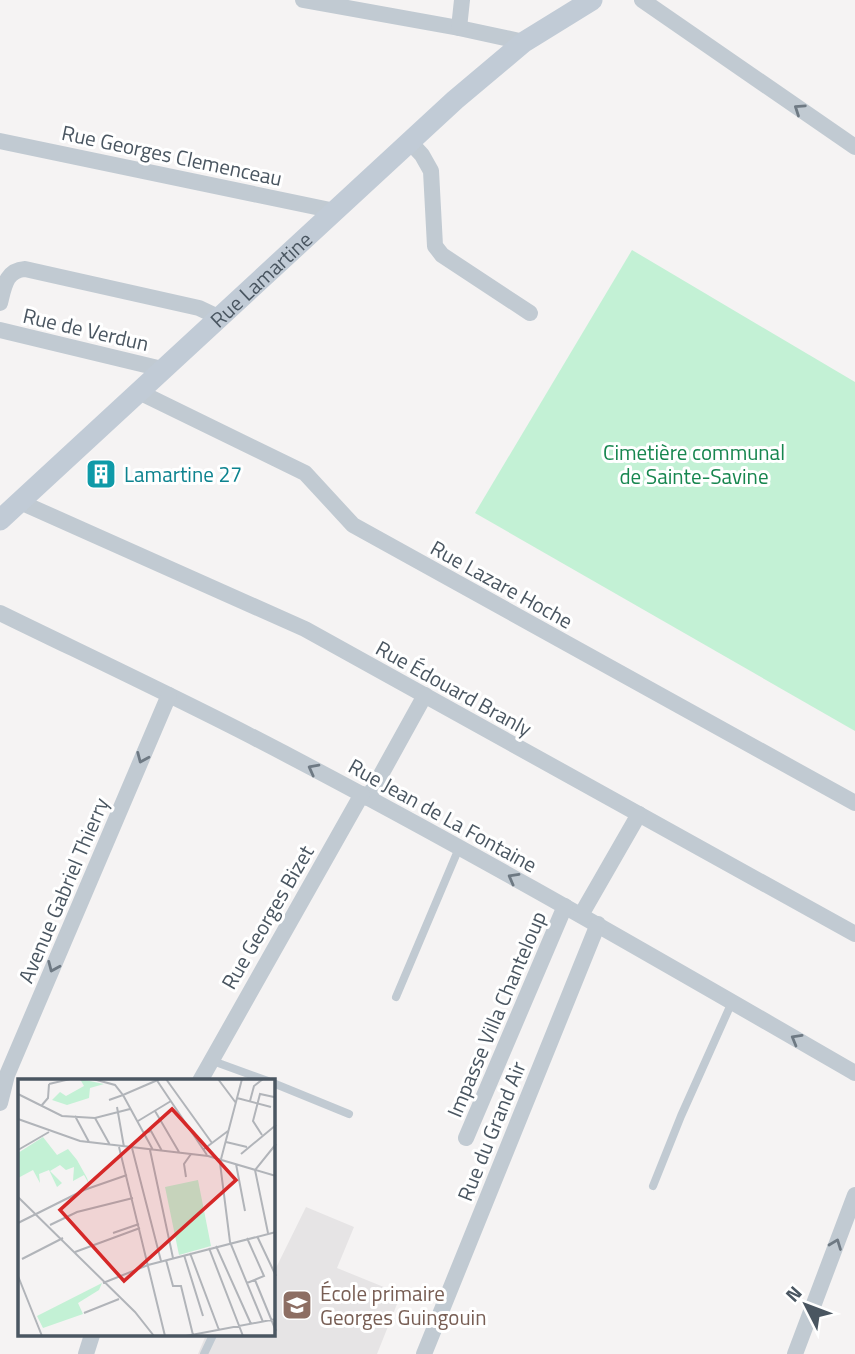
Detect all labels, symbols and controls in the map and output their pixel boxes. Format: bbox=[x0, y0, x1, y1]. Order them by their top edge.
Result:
one-way arrow bbox=[793, 104, 806, 117]
street label: Rue Georges Clemenceau bbox=[59, 116, 285, 194]
street label: Rue Lamartine bbox=[203, 224, 319, 335]
street label: Rue de Verdun bbox=[20, 299, 152, 359]
park label: Cimetière communal de Sainte-Savine bbox=[603, 436, 785, 492]
building icon: Lamartine 27 bbox=[84, 457, 118, 491]
place label: Lamartine 27 bbox=[124, 458, 242, 490]
street label: Rue Lazare Hoche bbox=[425, 532, 579, 636]
street label: Rue Édouard Branly bbox=[370, 632, 538, 744]
street label: Rue Jean de La Fontaine bbox=[343, 750, 543, 880]
one-way arrow bbox=[137, 751, 151, 763]
one-way arrow bbox=[308, 764, 321, 777]
street label: Avenue Gabriel Thierry bbox=[9, 792, 117, 988]
street label: Rue Georges Bizet bbox=[213, 838, 322, 995]
one-way arrow bbox=[508, 873, 520, 886]
street label: Impasse Villa Chanteloup bbox=[438, 906, 554, 1122]
one-way arrow bbox=[47, 960, 61, 972]
one-way arrow bbox=[791, 1034, 803, 1047]
street label: Rue du Grand Air bbox=[448, 1056, 534, 1206]
inset map bbox=[18, 1079, 275, 1336]
one-way arrow bbox=[828, 1239, 842, 1251]
north arrow bbox=[771, 1270, 841, 1340]
place label: École primaire Georges Guingouin bbox=[320, 1277, 486, 1333]
text: N bbox=[778, 1279, 808, 1308]
school or university icon: École primaire Georges Guingouin bbox=[280, 1288, 314, 1322]

